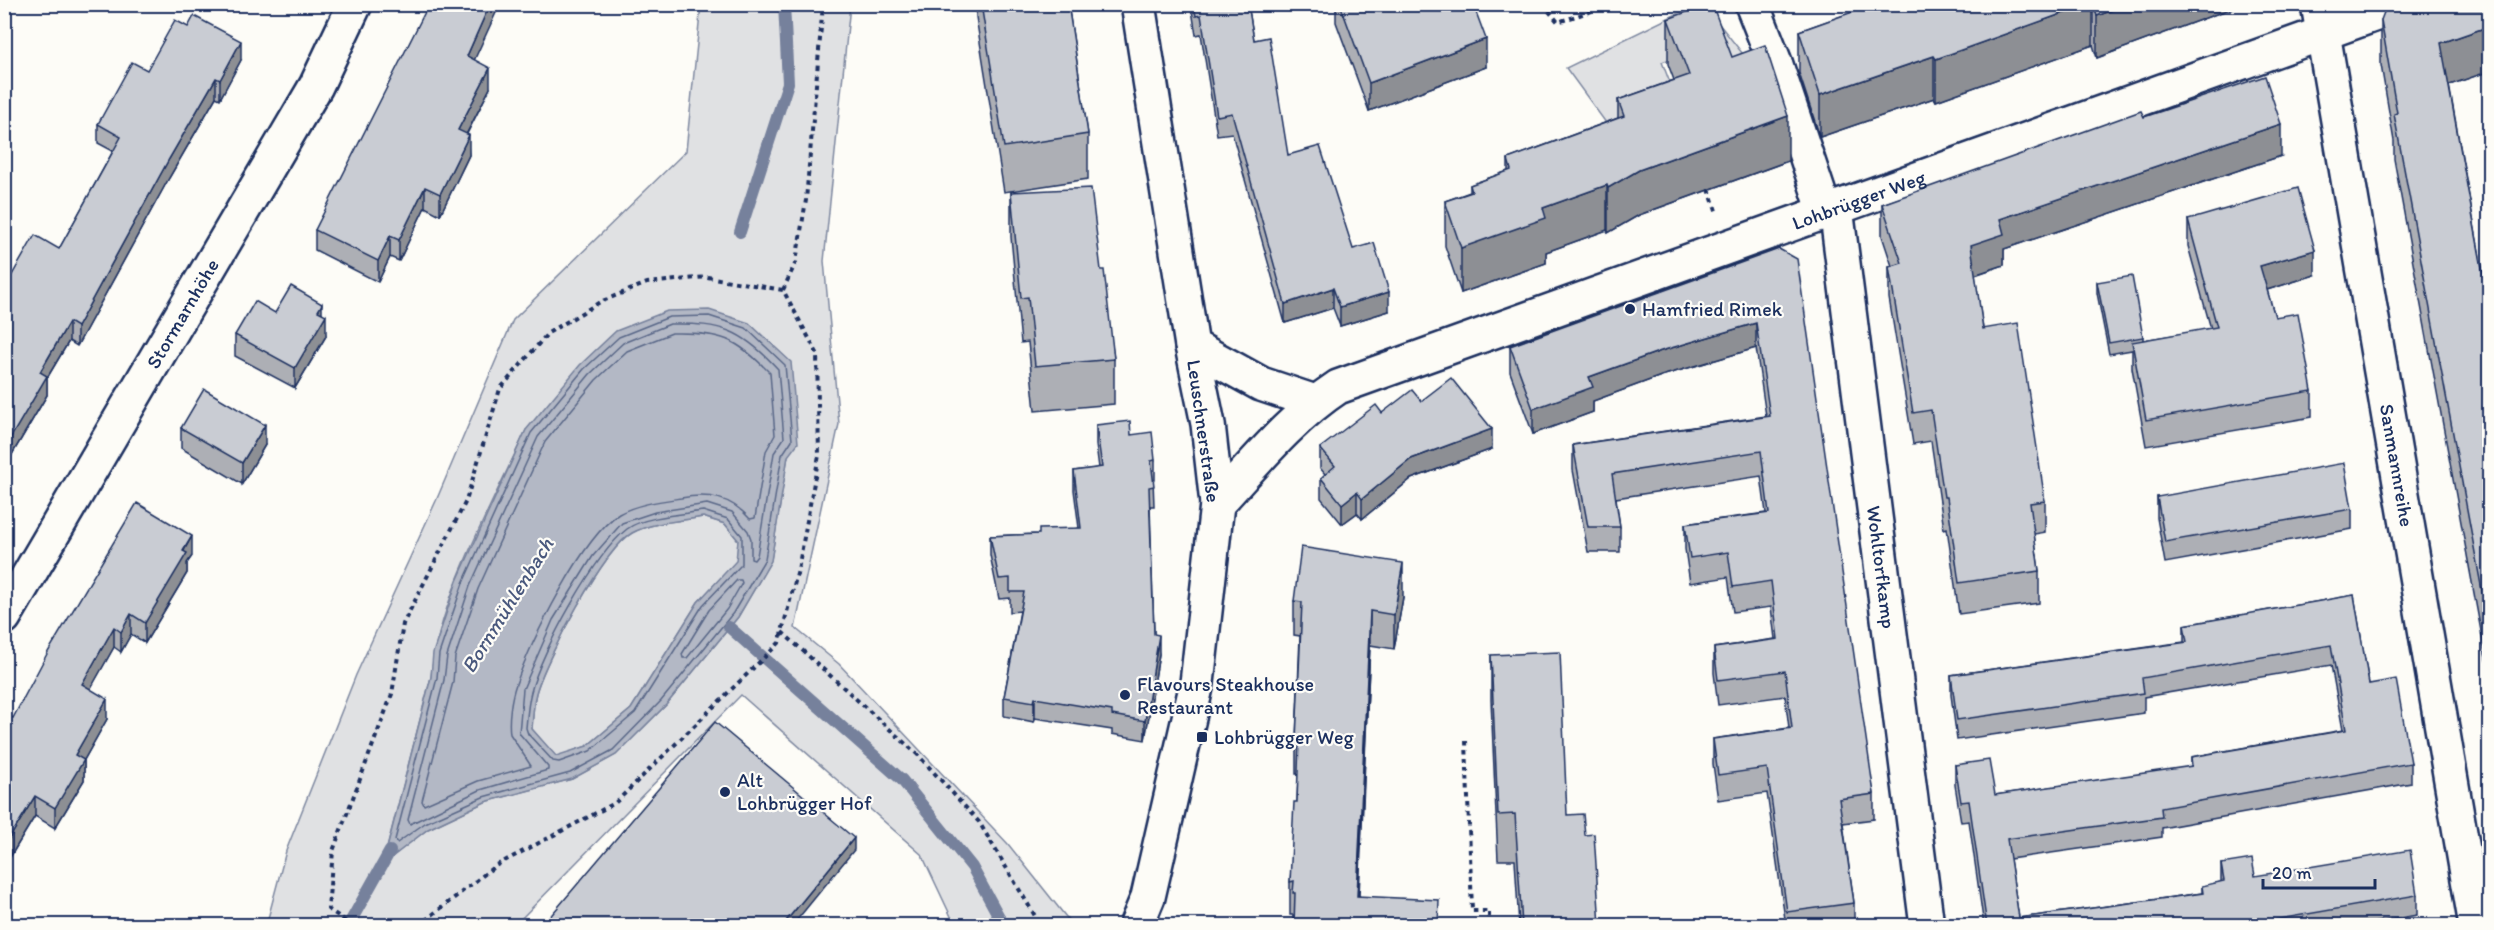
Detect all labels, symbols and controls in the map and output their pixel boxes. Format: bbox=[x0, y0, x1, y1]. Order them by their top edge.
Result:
street label: Lohbrügger Weg bbox=[1789, 165, 1929, 235]
street label: Stormarnhöhe bbox=[141, 254, 224, 373]
place label: Hamfried Rimek bbox=[1642, 297, 1783, 321]
marker: Hamfried Rimek bbox=[1623, 302, 1637, 316]
street label: Leuschnerstraße bbox=[1182, 358, 1226, 504]
street label: Sanmannreihe bbox=[2375, 402, 2419, 528]
street label: Wohltorfkamp bbox=[1862, 504, 1901, 630]
water label: Bornmühlenbach bbox=[456, 532, 559, 677]
place label: Flavours Steakhouse Restaurant bbox=[1137, 672, 1314, 719]
marker: Flavours Steakhouse Restaurant bbox=[1118, 688, 1132, 702]
place label: Lohbrügger Weg bbox=[1214, 725, 1354, 749]
marker: Lohbrügger Weg bbox=[1195, 730, 1209, 744]
place label: Alt Lohbrügger Hof bbox=[737, 768, 872, 815]
marker: Alt Lohbrügger Hof bbox=[718, 785, 732, 799]
scale bar bbox=[2263, 852, 2376, 890]
text: 20 m bbox=[2272, 862, 2312, 884]

